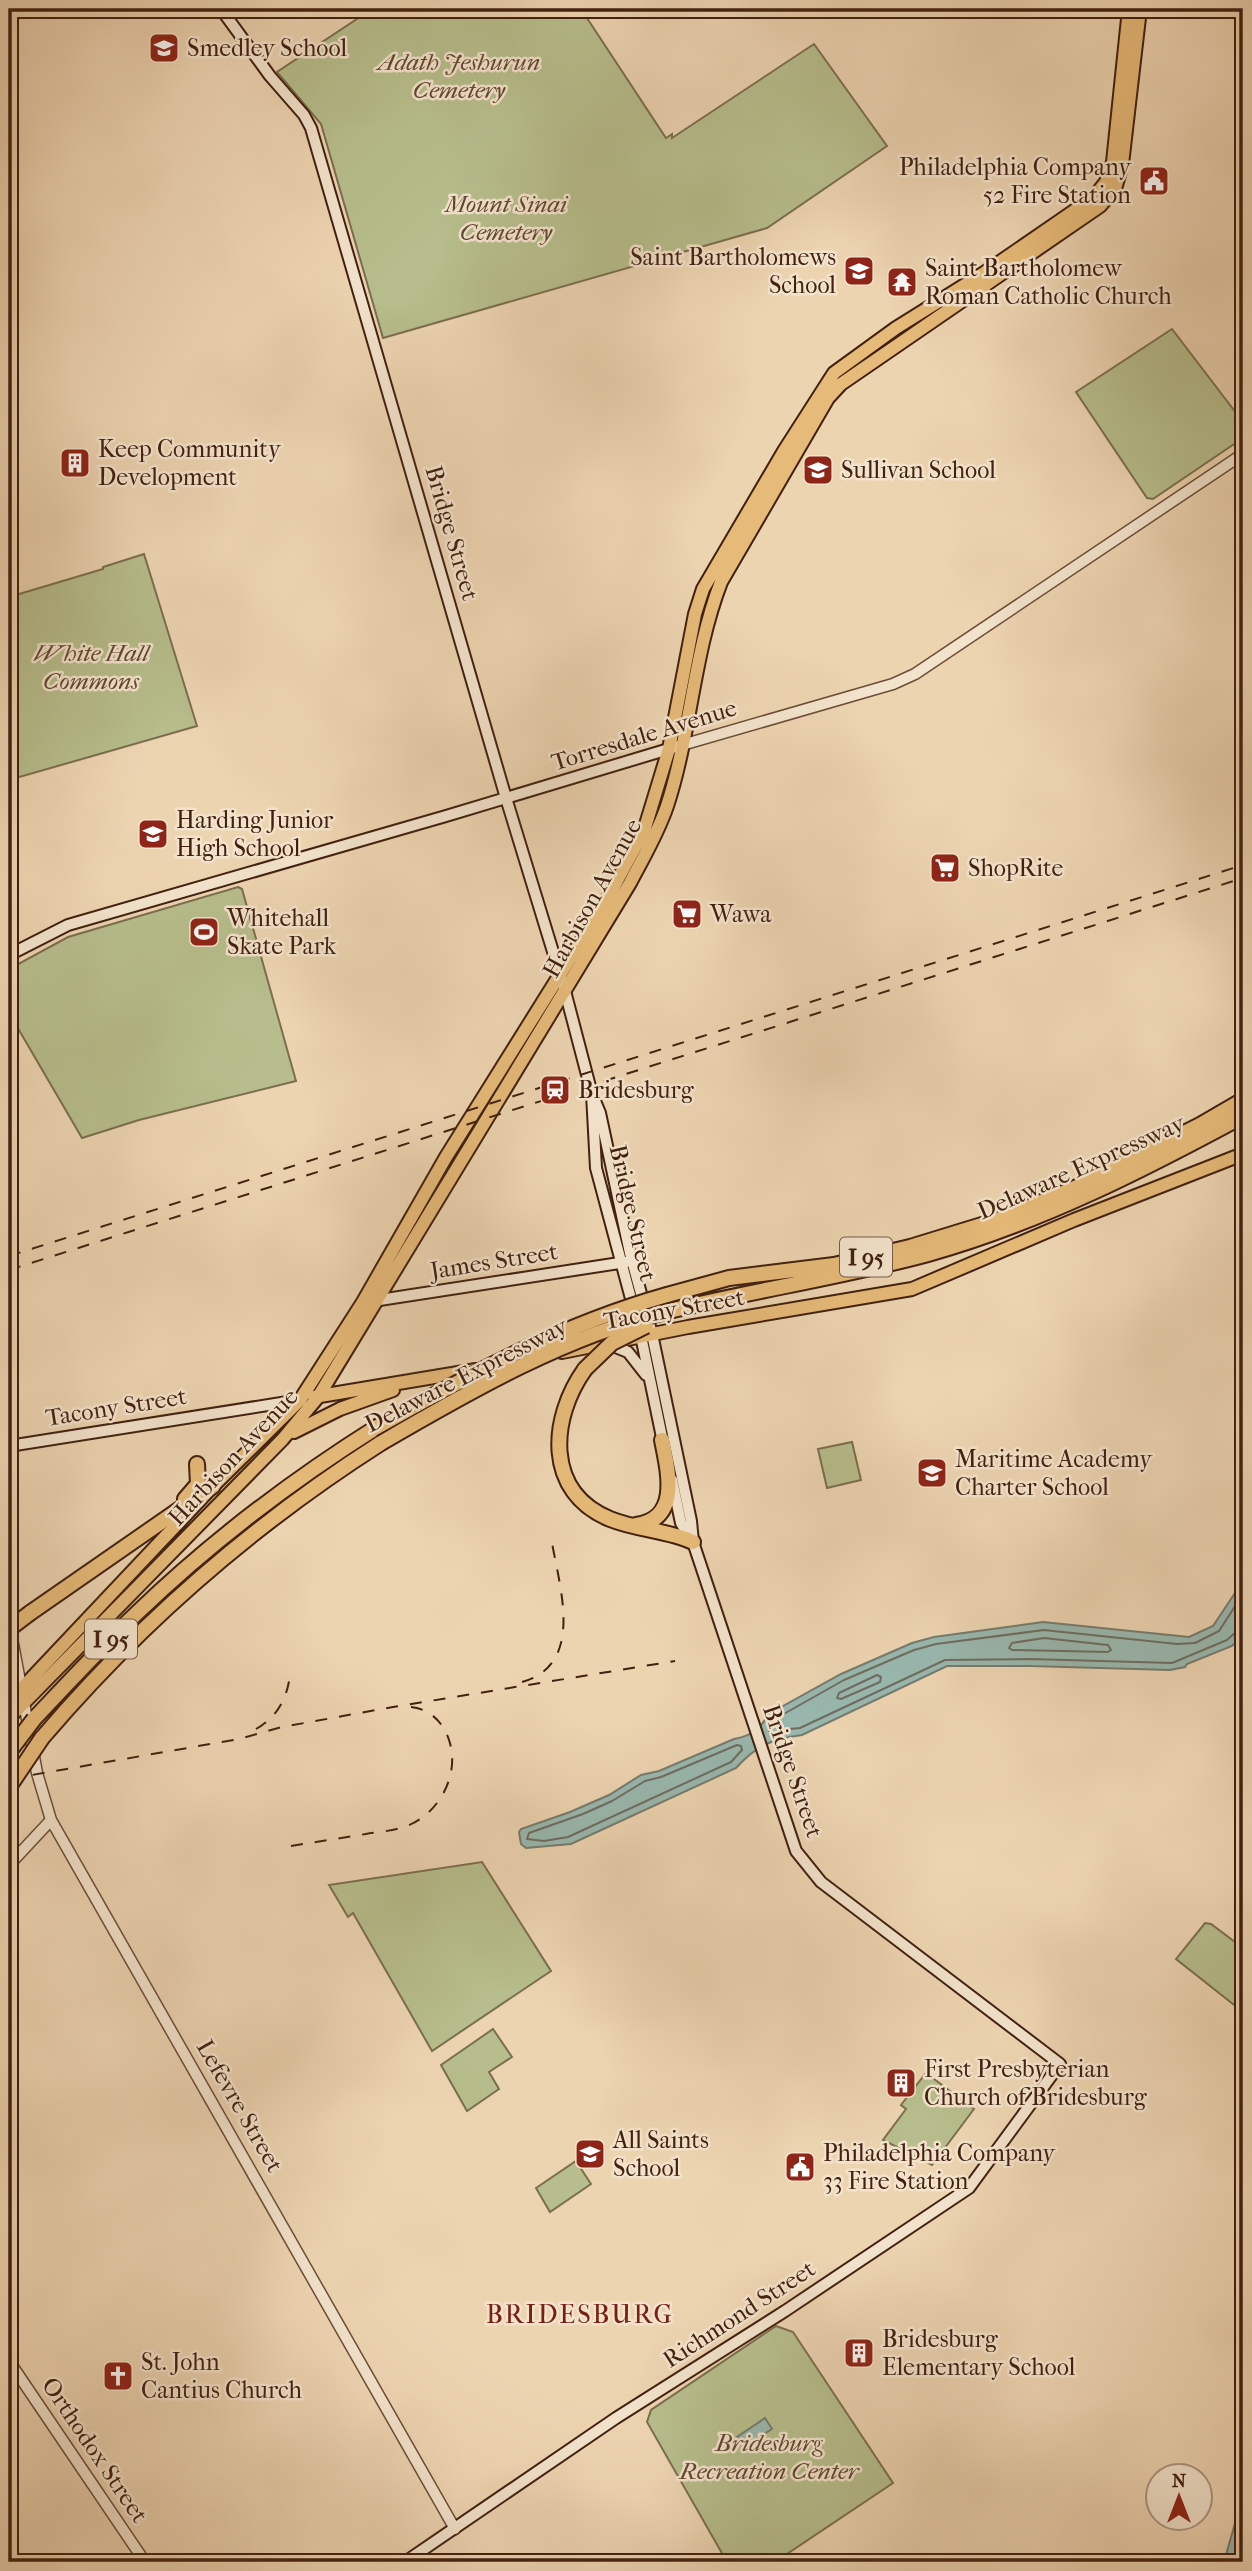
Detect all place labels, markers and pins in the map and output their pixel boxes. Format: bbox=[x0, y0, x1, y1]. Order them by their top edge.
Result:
school or university icon: Smedley School bbox=[147, 31, 181, 65]
place label: Smedley School bbox=[187, 34, 347, 62]
place label: Philadelphia Company 52 Fire Station bbox=[899, 153, 1132, 209]
public building icon: Philadelphia Company 52 Fire Station bbox=[1137, 164, 1171, 198]
place label: Saint Bartholomews School bbox=[630, 243, 836, 299]
school or university icon: Saint Bartholomews School bbox=[842, 254, 876, 288]
place label: Saint Bartholomew Roman Catholic Church bbox=[925, 254, 1172, 310]
temple icon: Saint Bartholomew Roman Catholic Church bbox=[885, 265, 919, 299]
place label: Keep Community Development bbox=[98, 435, 282, 491]
building icon: Keep Community Development bbox=[58, 446, 92, 480]
school or university icon: Sullivan School bbox=[801, 453, 835, 487]
place label: Sullivan School bbox=[841, 456, 996, 484]
place label: Harding Junior High School bbox=[176, 806, 334, 862]
school or university icon: Harding Junior High School bbox=[136, 817, 170, 851]
supermarket icon: ShopRite bbox=[928, 851, 962, 885]
place label: ShopRite bbox=[968, 854, 1064, 882]
supermarket icon: Wawa bbox=[670, 897, 704, 931]
place label: Wawa bbox=[709, 900, 772, 928]
place label: Whitehall Skate Park bbox=[226, 904, 337, 960]
sports icon: Whitehall Skate Park bbox=[187, 915, 221, 949]
station icon: Bridesburg bbox=[538, 1073, 572, 1107]
place label: Bridesburg bbox=[578, 1076, 695, 1104]
place label: Maritime Academy Charter School bbox=[955, 1445, 1153, 1501]
school or university icon: Maritime Academy Charter School bbox=[915, 1456, 949, 1490]
place label: First Presbyterian Church of Bridesburg bbox=[924, 2055, 1148, 2111]
building icon: First Presbyterian Church of Bridesburg bbox=[884, 2066, 918, 2100]
place label: All Saints School bbox=[612, 2126, 709, 2182]
school or university icon: All Saints School bbox=[573, 2137, 607, 2171]
place label: Philadelphia Company 33 Fire Station bbox=[823, 2139, 1056, 2195]
public building icon: Philadelphia Company 33 Fire Station bbox=[783, 2150, 817, 2184]
place label: Bridesburg Elementary School bbox=[882, 2325, 1076, 2381]
building icon: Bridesburg Elementary School bbox=[842, 2336, 876, 2370]
place label: St. John Cantius Church bbox=[141, 2348, 303, 2404]
church icon: St. John Cantius Church bbox=[101, 2359, 135, 2393]

